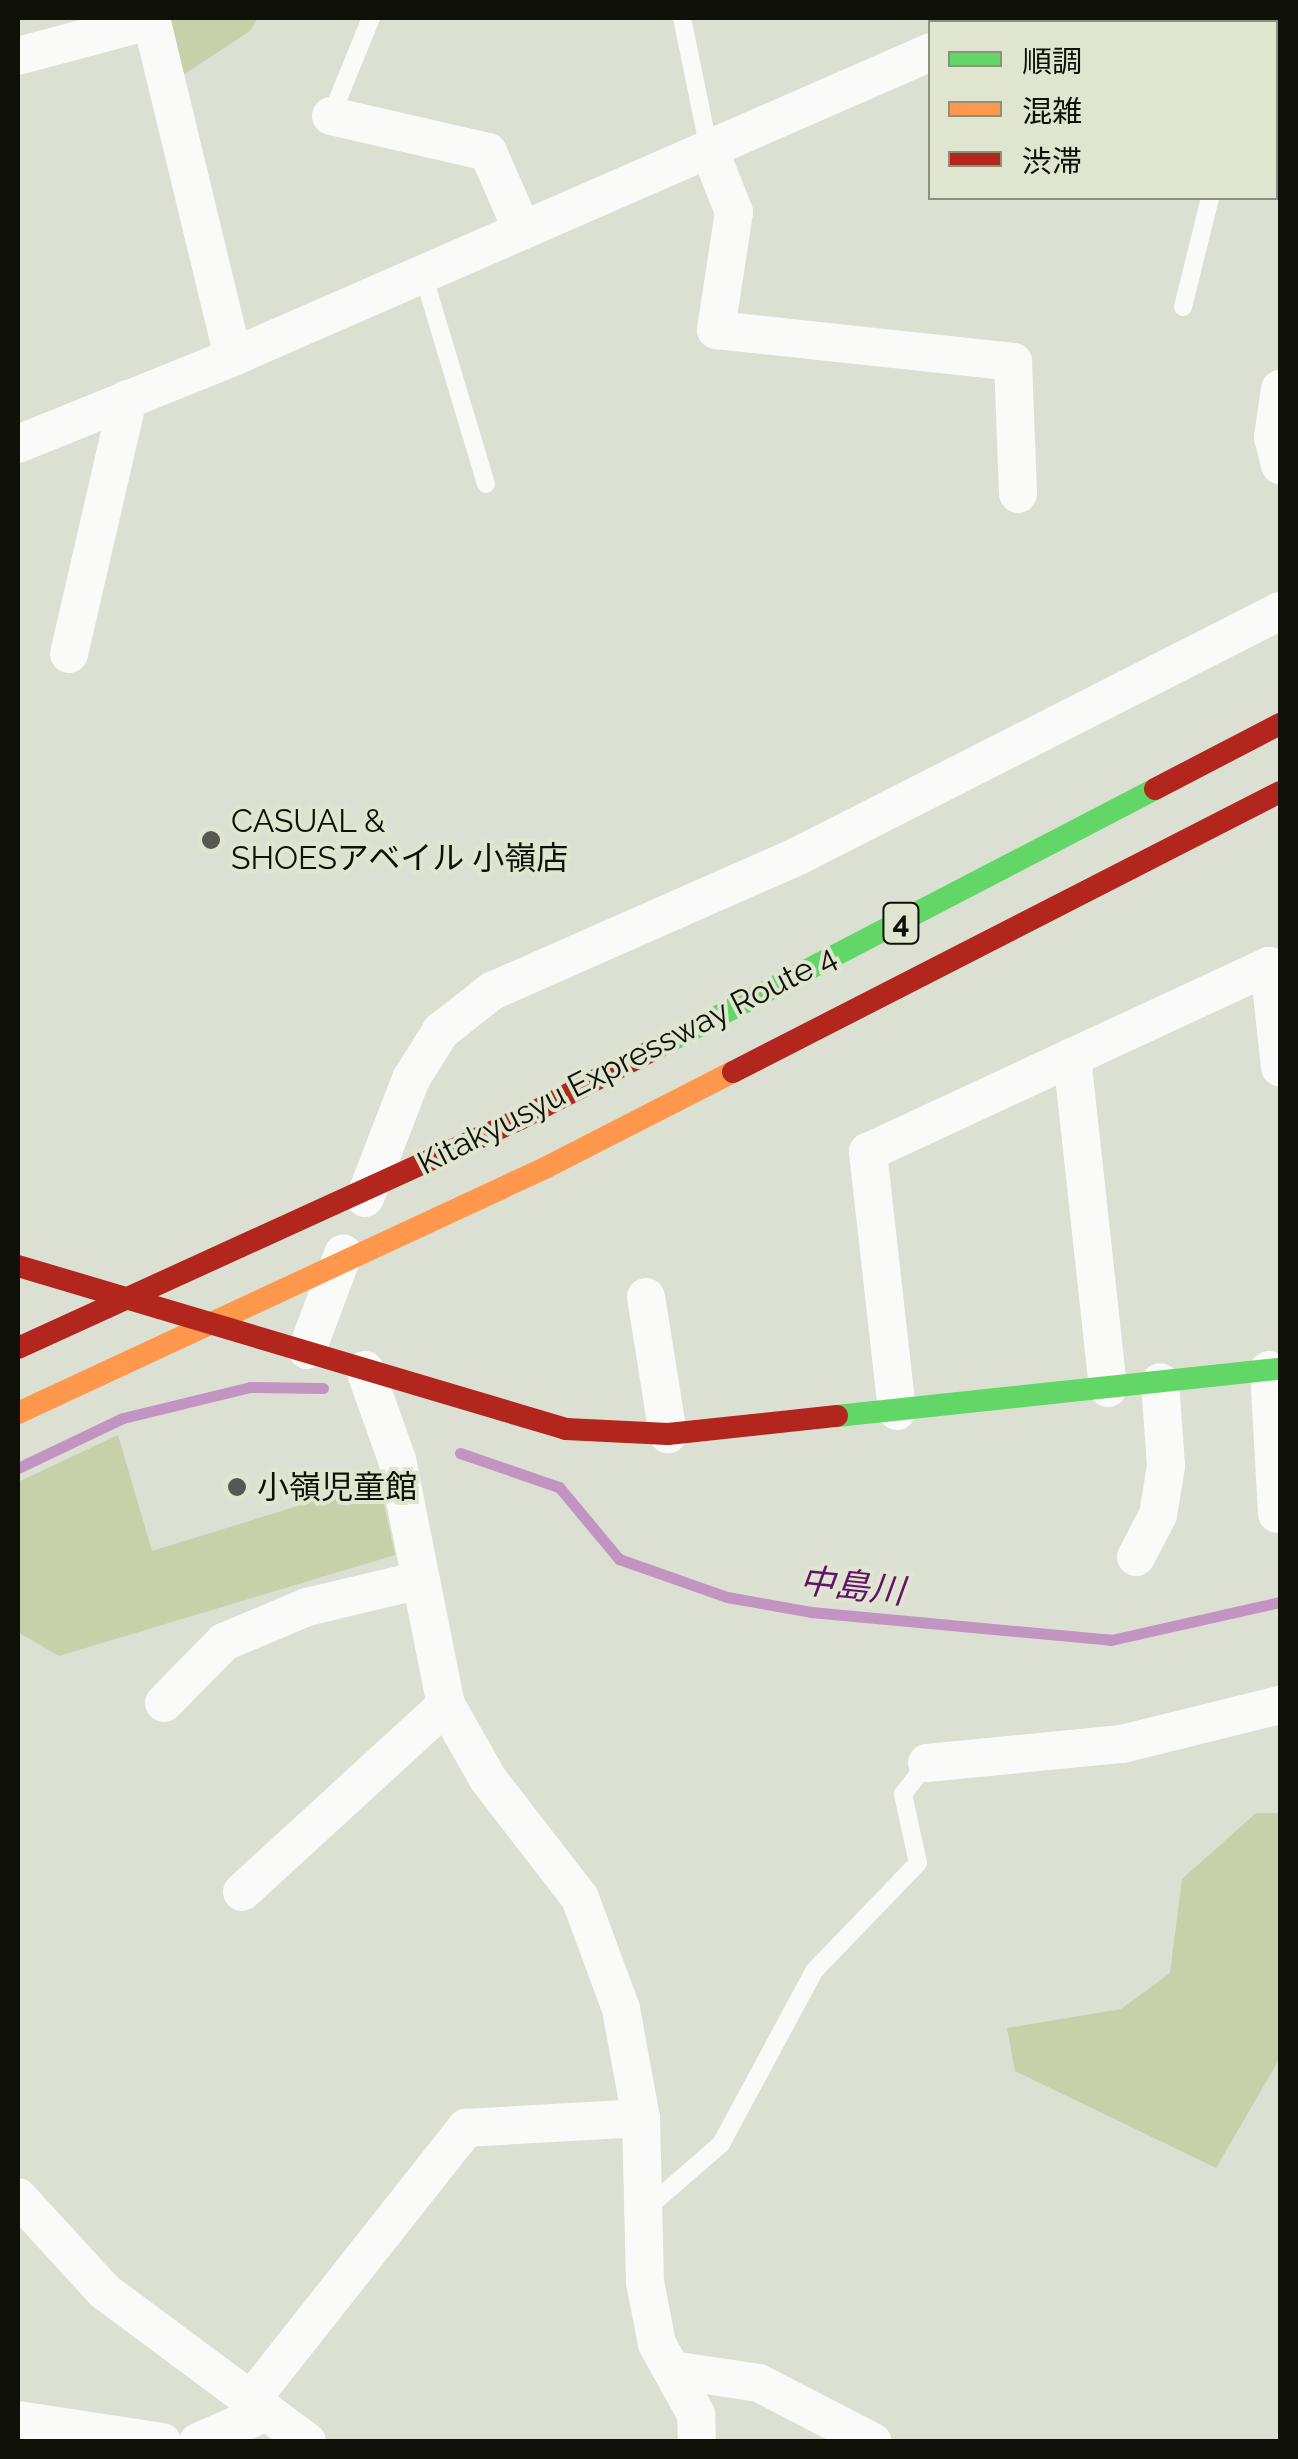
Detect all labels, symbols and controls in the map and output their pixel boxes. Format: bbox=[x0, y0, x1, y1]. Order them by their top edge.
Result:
legend bbox=[928, 20, 1278, 200]
text: 順調 bbox=[1022, 44, 1082, 79]
text: 混雑 bbox=[1022, 94, 1082, 129]
text: 渋滞 bbox=[1022, 144, 1082, 179]
place label: CASUAL & SHOESアベイル 小嶺店 bbox=[231, 803, 569, 878]
marker: CASUAL & SHOESアベイル 小嶺店 bbox=[200, 829, 222, 851]
road number: 4 bbox=[881, 898, 921, 948]
street label: Kitakyusyu Expressway Route 4 bbox=[411, 937, 843, 1183]
place label: 小嶺児童館 bbox=[257, 1468, 417, 1506]
marker: 小嶺児童館 bbox=[226, 1476, 248, 1498]
water label: 中島川 bbox=[798, 1560, 906, 1612]

